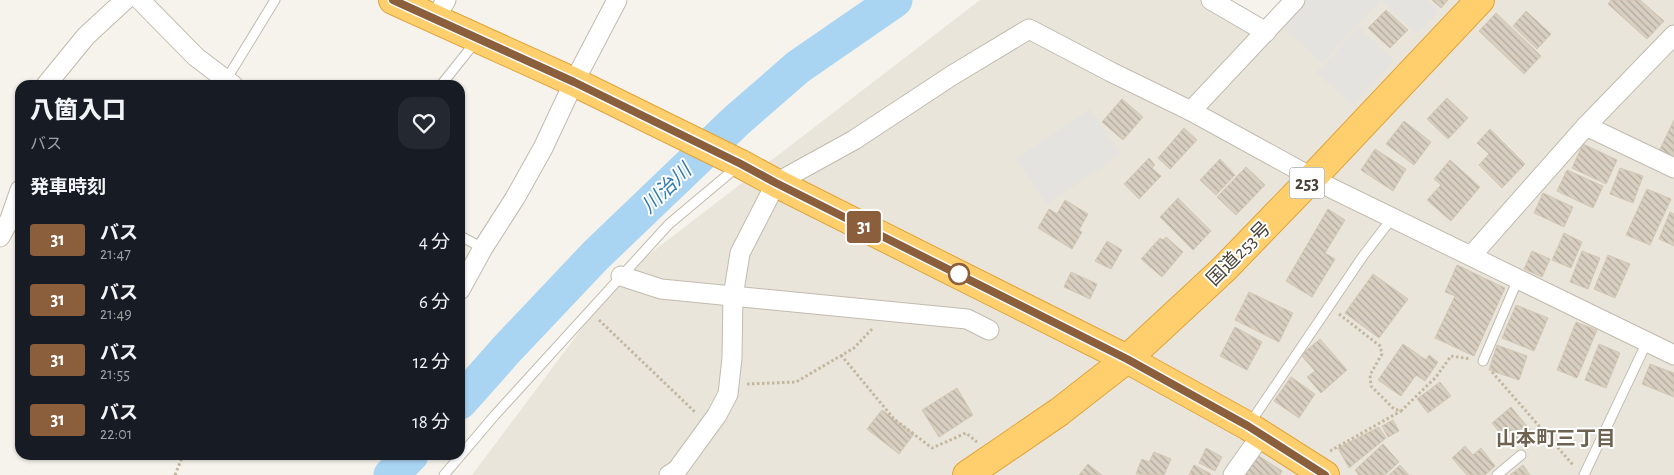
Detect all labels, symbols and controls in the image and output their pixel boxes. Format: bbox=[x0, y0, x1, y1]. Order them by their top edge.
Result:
button: heart bbox=[398, 97, 450, 149]
text: 八箇入口 bbox=[30, 99, 126, 123]
text: バス bbox=[30, 136, 62, 152]
water label: 川治川 bbox=[637, 159, 697, 217]
road number: 253 bbox=[1290, 168, 1324, 198]
text: 発車時刻 bbox=[30, 178, 106, 197]
line badge: 31 bbox=[842, 211, 886, 243]
text: 31 bbox=[857, 218, 871, 236]
street label: 国道253号 bbox=[1203, 218, 1275, 290]
text: バス bbox=[100, 224, 138, 243]
text: 31 bbox=[50, 231, 65, 249]
text: 4 分 bbox=[419, 233, 450, 252]
text: 21:47 bbox=[100, 246, 131, 262]
unlabelled marker bbox=[948, 263, 970, 285]
text: バス bbox=[100, 284, 138, 303]
text: 31 bbox=[50, 291, 65, 309]
text: 6 分 bbox=[419, 293, 450, 312]
text: 21:49 bbox=[100, 306, 132, 322]
text: バス bbox=[100, 344, 138, 363]
text: 31 bbox=[50, 351, 65, 369]
text: 12 分 bbox=[413, 353, 450, 372]
text: 21:55 bbox=[100, 366, 130, 382]
text: バス bbox=[100, 404, 138, 423]
text: 31 bbox=[50, 411, 65, 429]
text: 18 分 bbox=[412, 413, 450, 432]
text: 22:01 bbox=[100, 426, 132, 442]
district label: 山本町三丁目 bbox=[1496, 428, 1616, 449]

